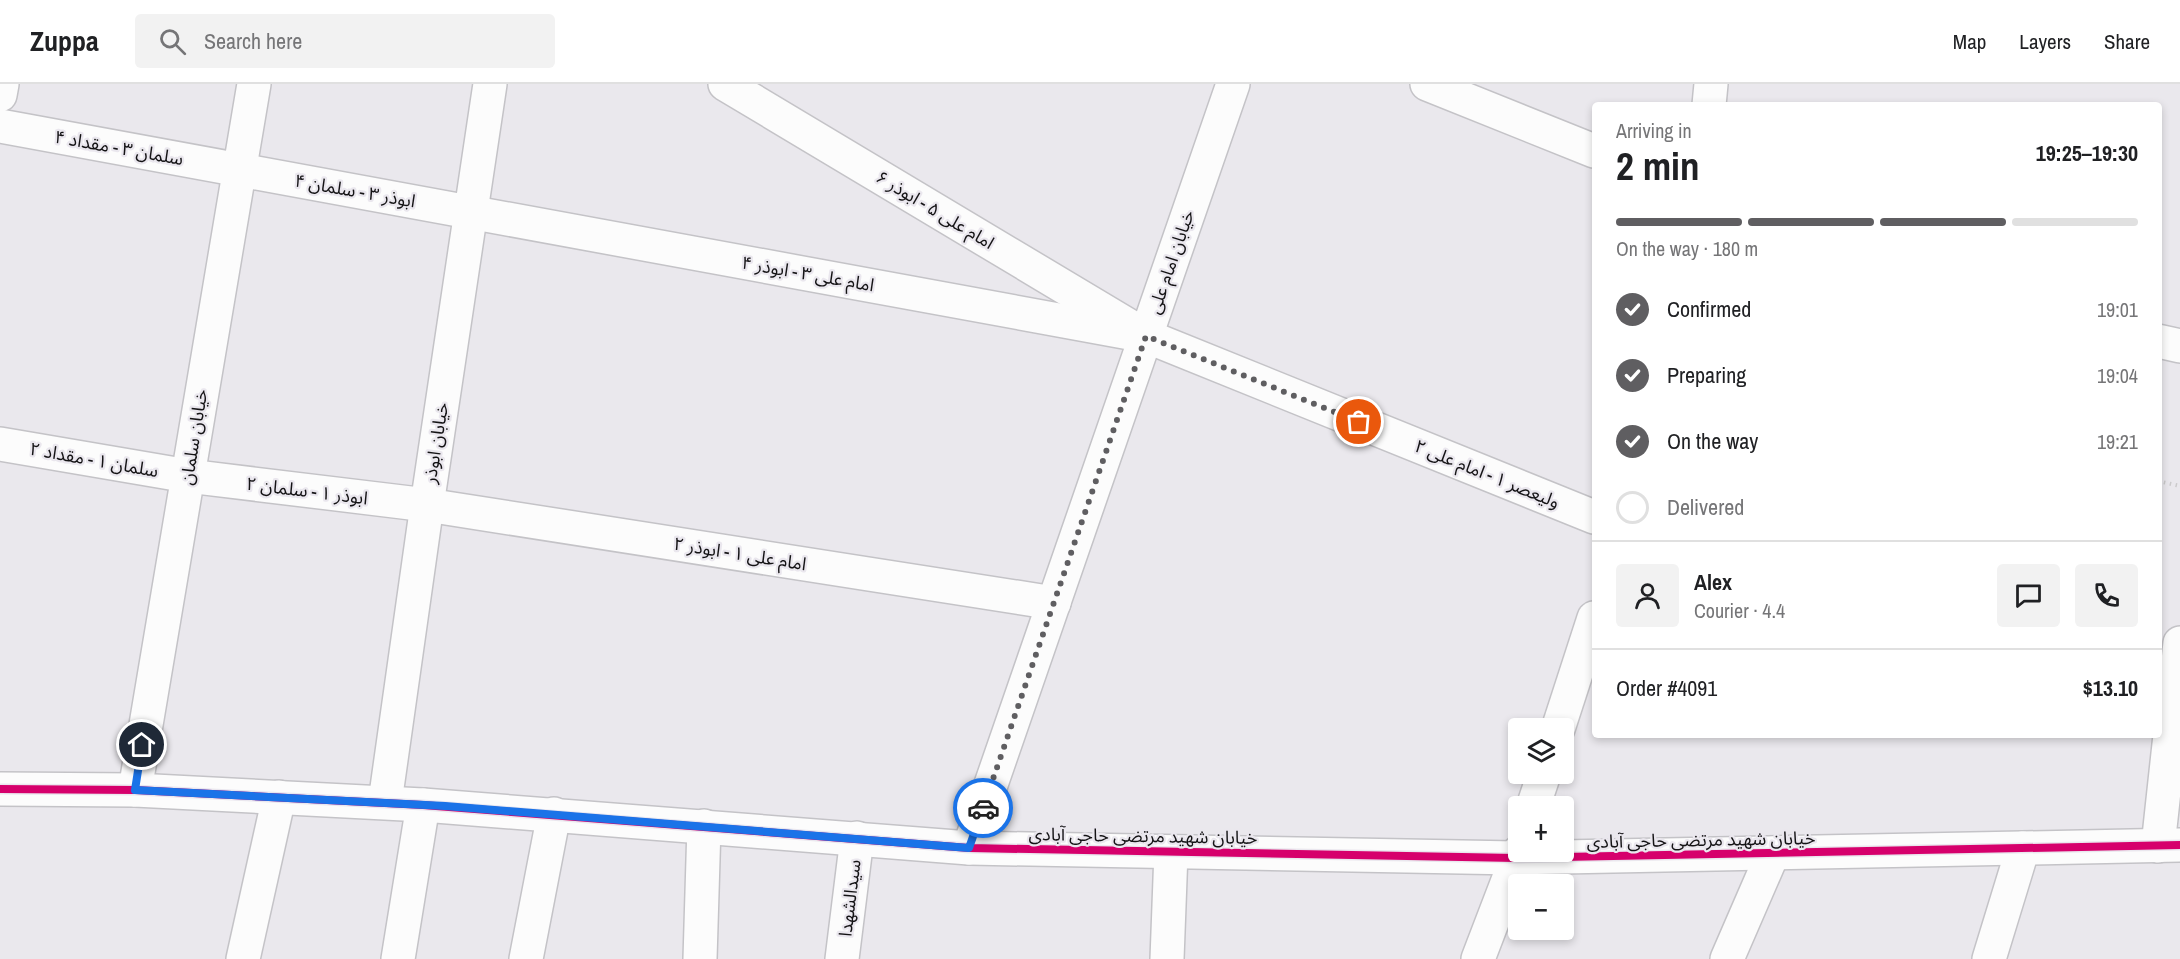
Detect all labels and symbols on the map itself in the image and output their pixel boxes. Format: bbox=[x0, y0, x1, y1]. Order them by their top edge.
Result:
street label: سلمان ۳ - مقداد ۴ bbox=[53, 124, 185, 171]
street label: امام علی ۵ - ابوذر ۶ bbox=[870, 164, 999, 257]
street label: ابوذر ۳ - سلمان ۴ bbox=[293, 168, 417, 213]
street label: خیابان امام علی bbox=[1141, 206, 1202, 318]
street label: امام علی ۳ - ابوذر ۴ bbox=[739, 250, 876, 299]
street label: خیابان سلمان bbox=[174, 387, 213, 487]
pin bbox=[1333, 396, 1384, 447]
street label: خیابان ابوذر bbox=[417, 401, 454, 486]
street label: ولیعصر ۱ - امام علی ۲ bbox=[1410, 433, 1563, 516]
street label: سلمان ۱ - مقداد ۲ bbox=[28, 436, 160, 483]
street label: ابوذر ۱ - سلمان ۲ bbox=[245, 471, 369, 510]
street label: امام علی ۱ - ابوذر ۲ bbox=[672, 531, 808, 578]
pin bbox=[116, 719, 167, 770]
courier bbox=[953, 778, 1013, 838]
street label: خیابان شهید مرتضی حاجی آبادی bbox=[1028, 821, 1258, 850]
street label: خیابان شهید مرتضی حاجی آبادی bbox=[1586, 825, 1816, 854]
street label: سیدالشهدا bbox=[832, 858, 867, 938]

